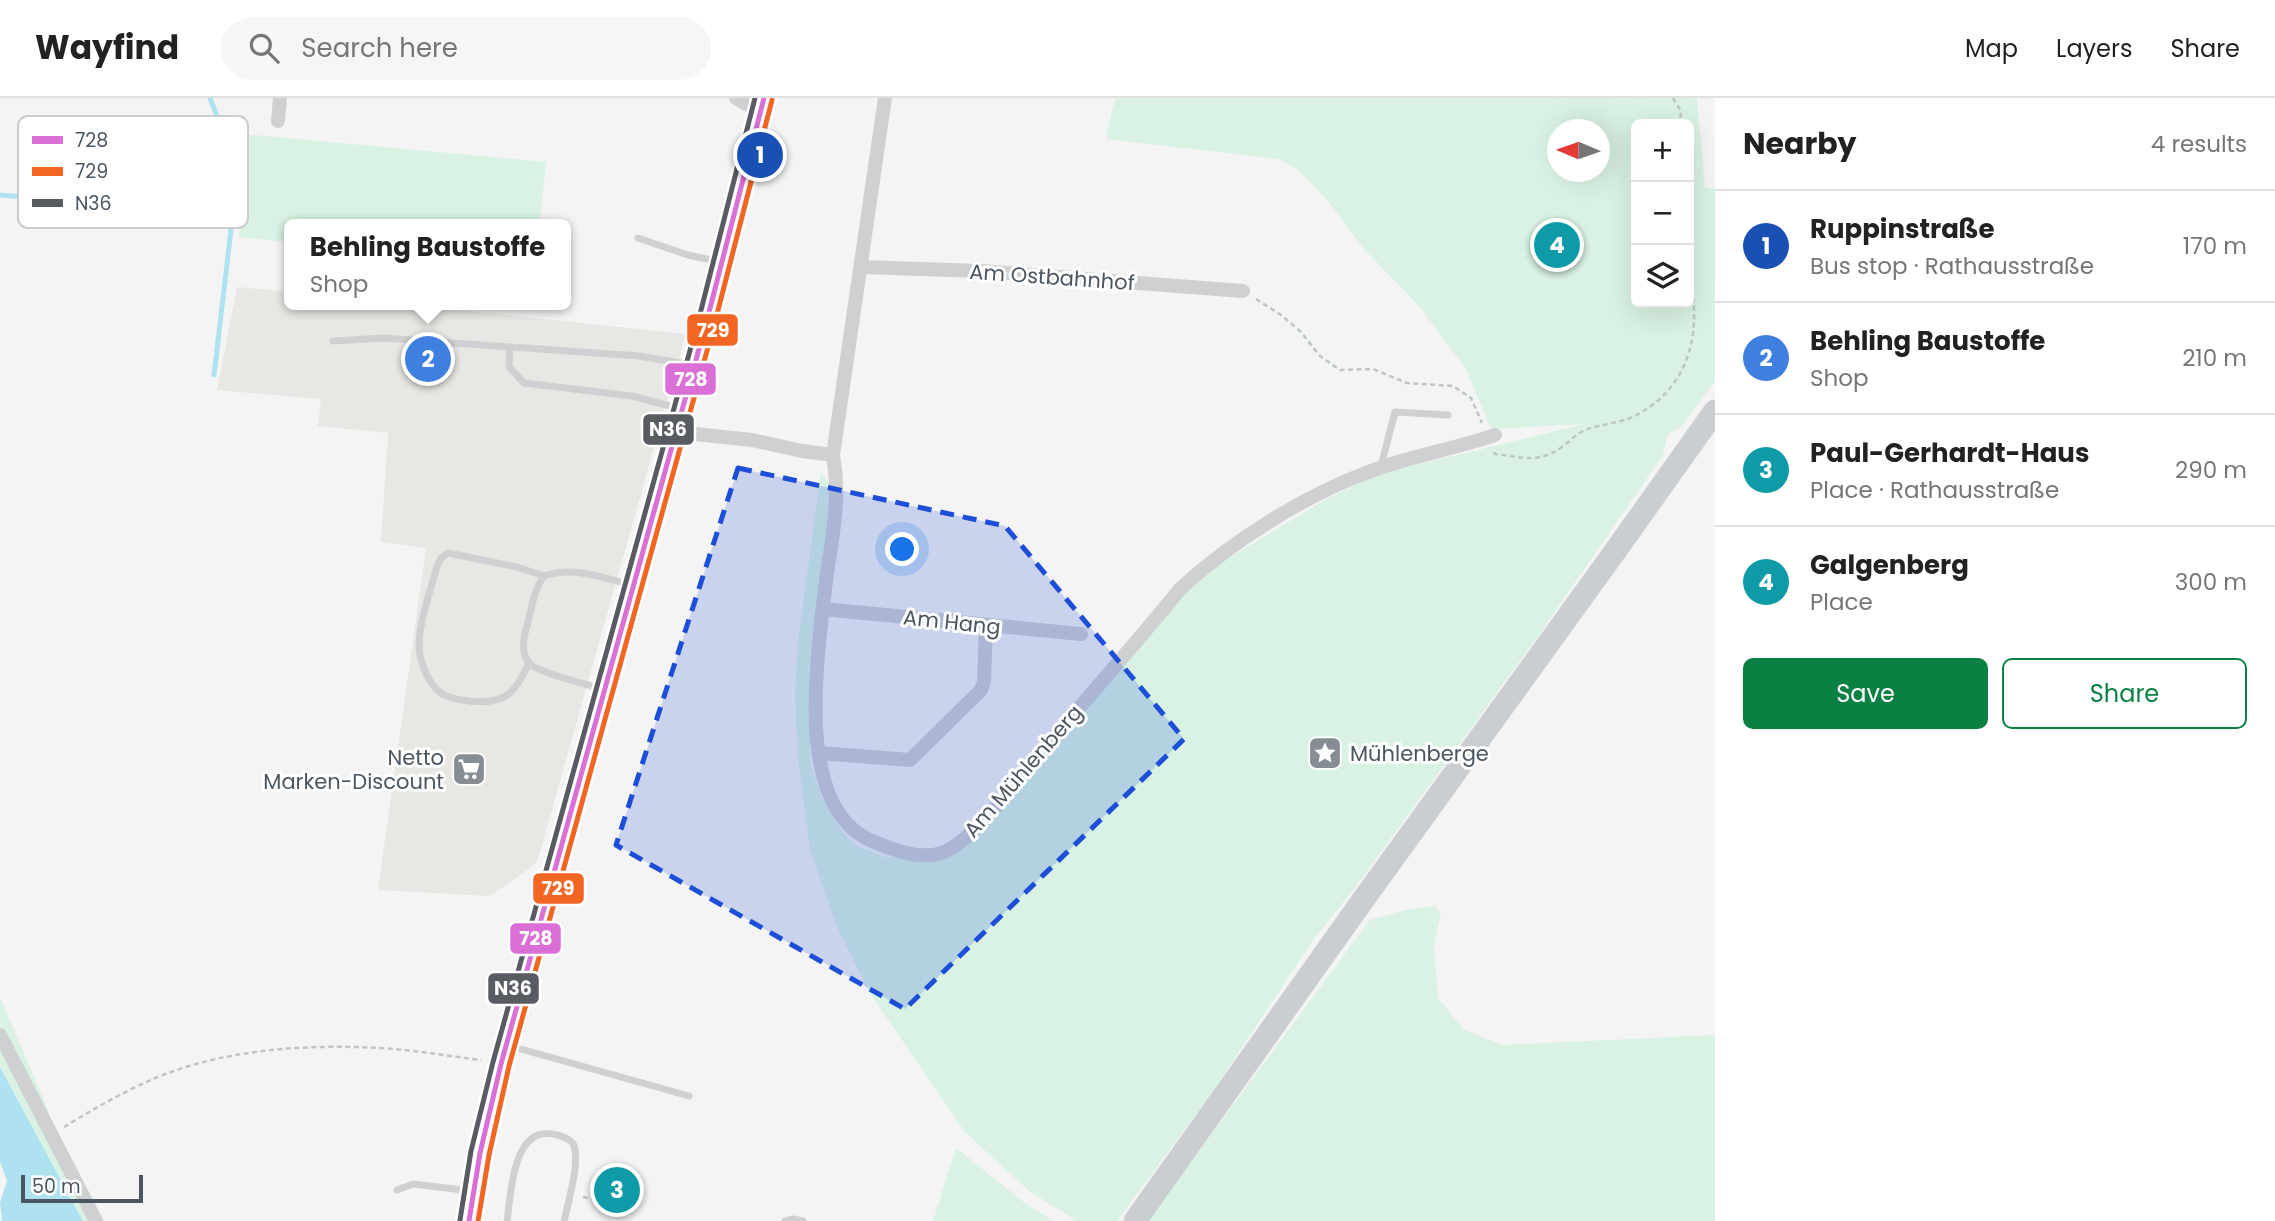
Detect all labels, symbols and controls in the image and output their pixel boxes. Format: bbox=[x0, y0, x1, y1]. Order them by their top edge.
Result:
search box bbox=[221, 17, 711, 80]
text: Wayfind bbox=[35, 24, 179, 71]
icon: search bbox=[245, 29, 283, 67]
text: Search here bbox=[301, 30, 458, 66]
text: Map bbox=[1965, 32, 2018, 65]
text: Layers bbox=[2056, 32, 2132, 65]
text: Share bbox=[2170, 32, 2240, 65]
legend bbox=[18, 116, 248, 228]
north arrow bbox=[1547, 119, 1610, 182]
map controls bbox=[1631, 119, 1694, 308]
button: + bbox=[1631, 119, 1694, 182]
text: Nearby bbox=[1743, 122, 1857, 165]
text: 728 bbox=[75, 127, 108, 154]
text: 4 results bbox=[2151, 128, 2247, 160]
pin: 1 bbox=[737, 129, 783, 181]
text: 729 bbox=[75, 158, 108, 185]
button: − bbox=[1631, 182, 1694, 245]
text: N36 bbox=[75, 190, 112, 217]
text: Ruppinstraße bbox=[1810, 211, 1995, 247]
popup bbox=[284, 219, 571, 310]
pin: 4 bbox=[1534, 219, 1580, 271]
text: Behling Baustoffe bbox=[310, 229, 545, 265]
text: 1 bbox=[1762, 230, 1770, 262]
text: 170 m bbox=[2183, 230, 2247, 262]
button: layers bbox=[1631, 245, 1694, 308]
text: Bus stop · Rathausstraße bbox=[1810, 250, 2094, 282]
street label: Am Ostbahnhof bbox=[968, 257, 1136, 297]
text: Shop bbox=[310, 268, 368, 300]
line badge: 729 bbox=[686, 313, 739, 347]
text: 729 bbox=[697, 317, 729, 344]
text: Behling Baustoffe bbox=[1810, 323, 2045, 359]
pin: 2 bbox=[405, 333, 451, 385]
text: 2 bbox=[1759, 342, 1773, 374]
text: 210 m bbox=[2182, 342, 2247, 374]
line badge: 728 bbox=[664, 362, 717, 396]
text: Shop bbox=[1810, 362, 1869, 394]
text: 728 bbox=[674, 366, 708, 393]
line badge: N36 bbox=[642, 413, 695, 446]
text: N36 bbox=[649, 416, 687, 443]
text: Paul-Gerhardt-Haus bbox=[1810, 435, 2089, 471]
text: 3 bbox=[1759, 454, 1773, 486]
text: 290 m bbox=[2175, 454, 2247, 486]
text: Place · Rathausstraße bbox=[1810, 474, 2059, 506]
your location bbox=[885, 532, 919, 566]
text: Galgenberg bbox=[1810, 547, 1969, 583]
text: 4 bbox=[1758, 566, 1774, 598]
text: 300 m bbox=[2175, 566, 2247, 598]
text: Place bbox=[1810, 586, 1873, 618]
street label: Am Hang bbox=[902, 602, 1002, 642]
button: Save bbox=[1743, 658, 1988, 729]
button: Share bbox=[2002, 658, 2247, 729]
street label: Am Mühlenberg bbox=[957, 698, 1089, 844]
place icon: Mühlenberge bbox=[1306, 734, 1344, 772]
place label: Mühlenberge bbox=[1350, 739, 1489, 768]
place label: Netto Marken-Discount bbox=[263, 743, 444, 796]
supermarket icon: Netto Marken-Discount bbox=[450, 750, 488, 788]
line badge: 729 bbox=[532, 872, 585, 905]
text: 729 bbox=[542, 875, 574, 902]
line badge: 728 bbox=[509, 922, 562, 955]
text: 728 bbox=[519, 925, 553, 952]
line badge: N36 bbox=[487, 972, 540, 1005]
text: N36 bbox=[494, 975, 532, 1002]
pin: 3 bbox=[594, 1164, 640, 1216]
scale bar bbox=[21, 1172, 144, 1204]
text: 50 m bbox=[32, 1173, 81, 1200]

